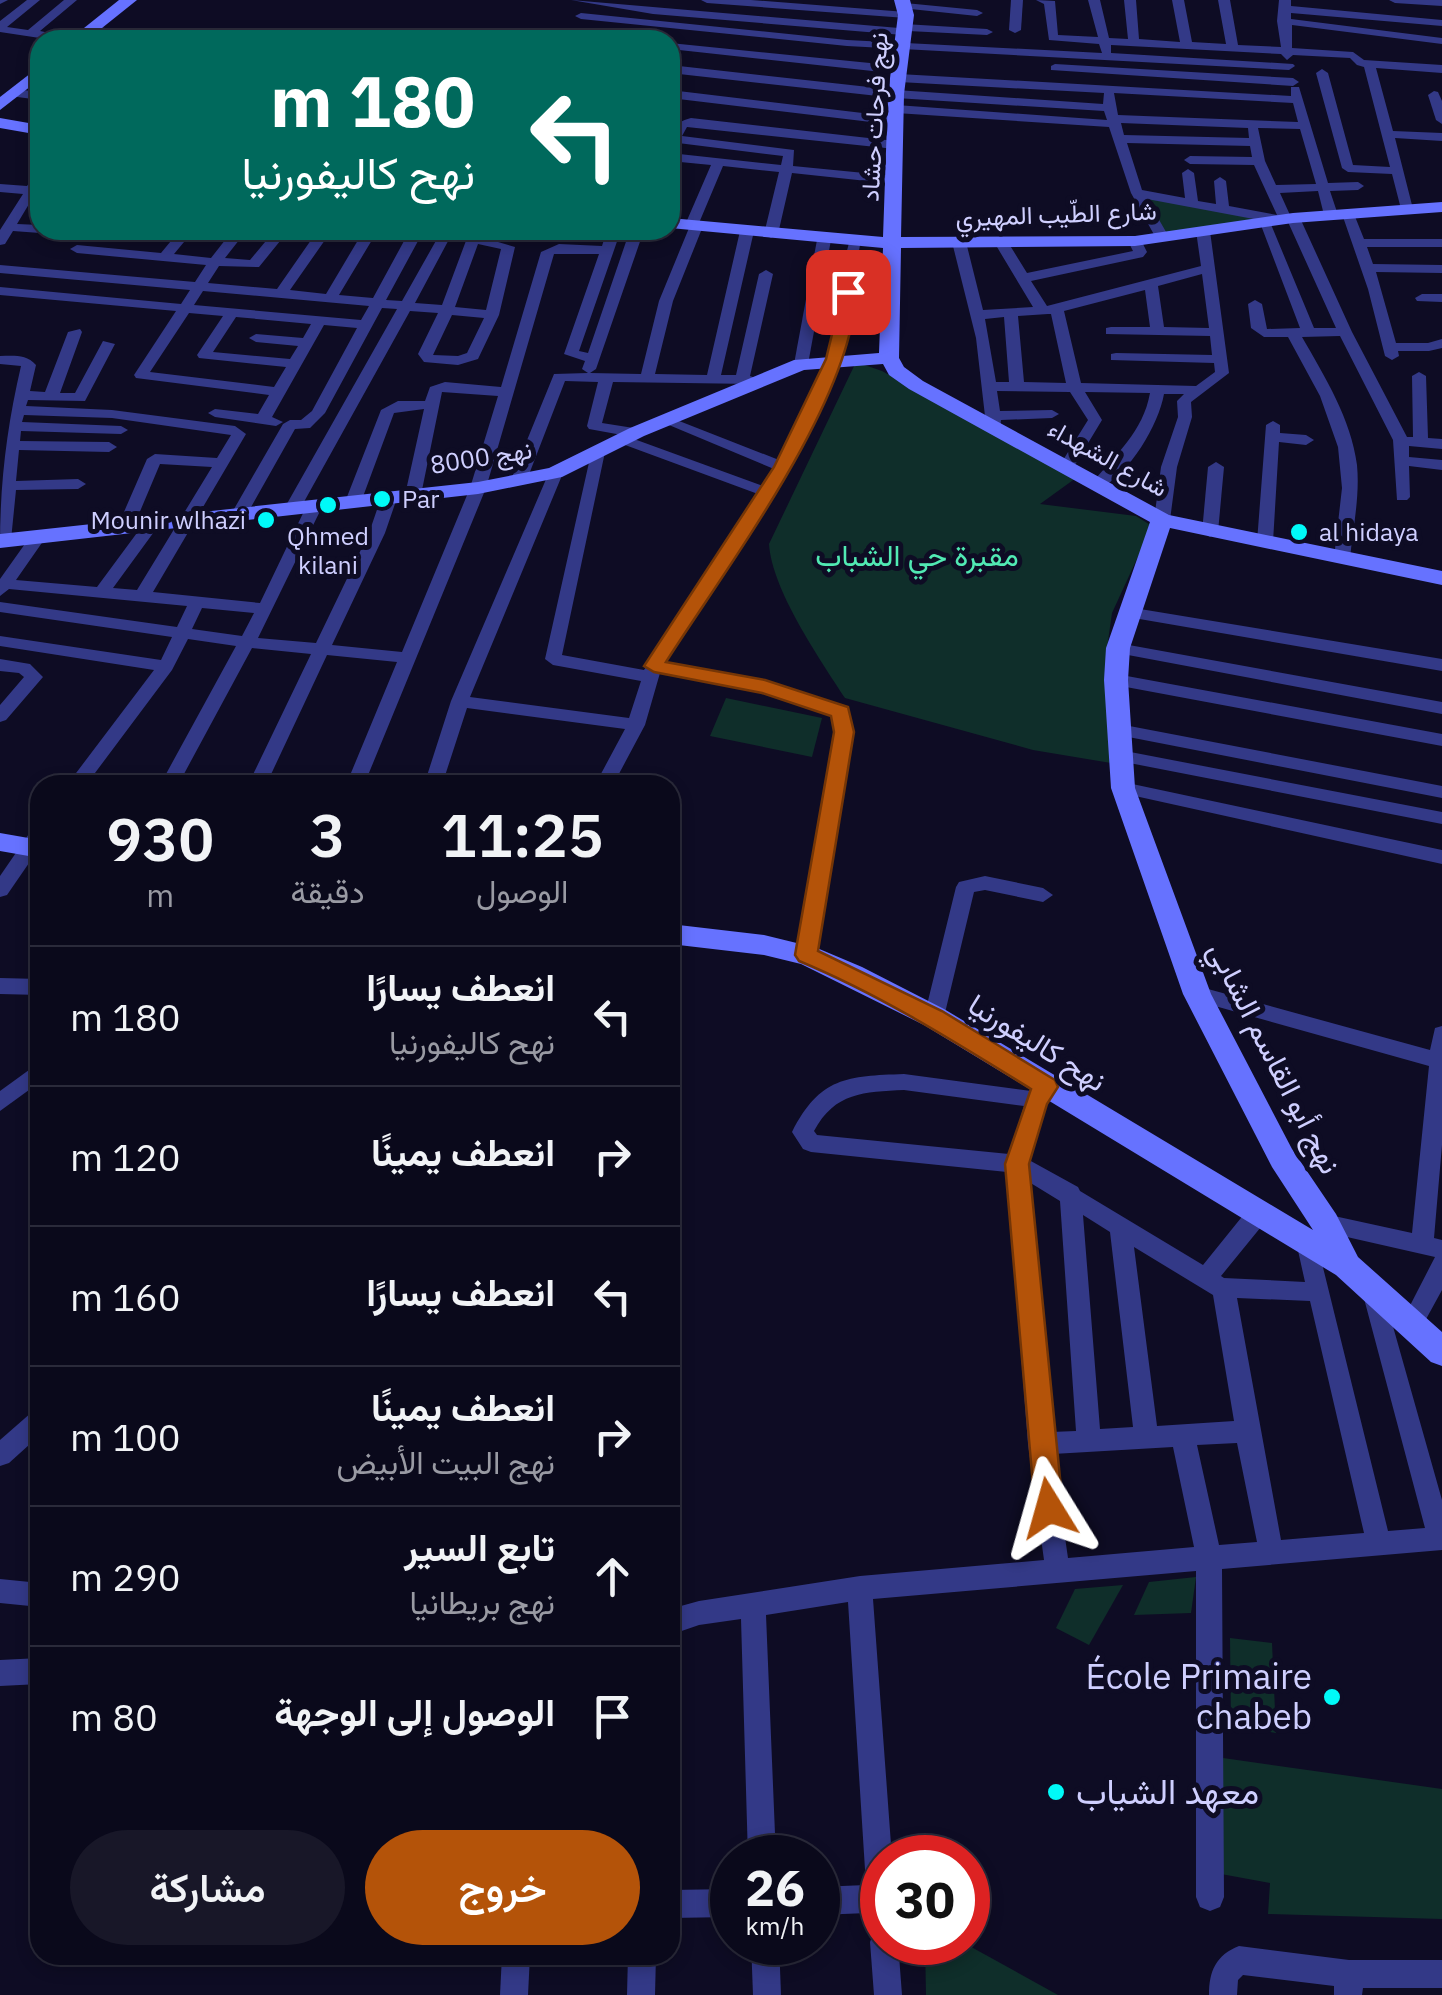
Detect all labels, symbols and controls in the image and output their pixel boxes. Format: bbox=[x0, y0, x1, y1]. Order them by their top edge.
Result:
street label: نهج فرحات حشاد bbox=[853, 32, 896, 202]
text: 180 m bbox=[270, 55, 475, 146]
icon: left bbox=[510, 70, 640, 200]
text: نهح كاليفورنيا bbox=[241, 143, 475, 201]
street label: شارع الطّيب المهيري bbox=[955, 193, 1157, 238]
pin bbox=[806, 250, 891, 335]
icon: arrive bbox=[821, 265, 876, 320]
street label: شارع الشهداء bbox=[1042, 411, 1174, 505]
street label: نهج 8000 bbox=[428, 432, 535, 483]
place label: Par bbox=[402, 482, 439, 515]
marker: Par bbox=[371, 488, 393, 510]
marker: Qhmed kilani bbox=[317, 494, 339, 516]
place label: Mounir wlhazi bbox=[91, 503, 246, 536]
marker: Mounir wlhazi bbox=[255, 509, 277, 531]
place label: al hidaya bbox=[1319, 515, 1419, 548]
place label: Qhmed kilani bbox=[287, 519, 369, 581]
marker: al hidaya bbox=[1288, 521, 1310, 543]
park label: مقبرة حي الشباب bbox=[815, 535, 1019, 580]
text: 3 bbox=[309, 795, 345, 874]
text: 11:25 bbox=[441, 795, 604, 874]
text: 930 bbox=[106, 799, 214, 878]
text: دقيقة bbox=[290, 870, 364, 912]
text: الوصول bbox=[476, 870, 568, 912]
text: m bbox=[146, 874, 174, 916]
street label: نهج أبو القاسم الشابي bbox=[1195, 935, 1351, 1183]
text: انعطف يسارًا bbox=[366, 962, 555, 1011]
street label: نهح كاليفورنيا bbox=[960, 984, 1114, 1101]
icon: left bbox=[585, 989, 640, 1044]
text: 180 m bbox=[70, 992, 181, 1041]
text: نهح كاليفورنيا bbox=[389, 1021, 555, 1063]
text: انعطف يمينًا bbox=[371, 1127, 555, 1176]
icon: right bbox=[585, 1129, 640, 1184]
text: 120 m bbox=[70, 1132, 181, 1181]
text: انعطف يسارًا bbox=[366, 1267, 555, 1316]
icon: left bbox=[585, 1269, 640, 1324]
text: 160 m bbox=[70, 1272, 181, 1321]
text: انعطف يمينًا bbox=[371, 1382, 555, 1431]
icon: right bbox=[585, 1409, 640, 1464]
text: 100 m bbox=[70, 1412, 181, 1461]
text: نهج البيت الأبيض bbox=[336, 1441, 555, 1483]
position arrow bbox=[997, 1456, 1101, 1560]
text: تابع السير bbox=[404, 1522, 555, 1571]
icon: ahead bbox=[585, 1549, 640, 1604]
text: 290 m bbox=[70, 1552, 181, 1601]
text: نهج بريطانيا bbox=[410, 1581, 555, 1623]
place label: École Primaire chabeb bbox=[1086, 1653, 1312, 1739]
marker: École Primaire chabeb bbox=[1321, 1686, 1343, 1708]
text: الوصول إلى الوجهة bbox=[274, 1687, 555, 1736]
icon: arrive bbox=[585, 1689, 640, 1744]
text: 80 m bbox=[70, 1692, 158, 1741]
place label: معهد الشياب bbox=[1076, 1768, 1259, 1814]
marker: معهد الشياب bbox=[1045, 1781, 1067, 1803]
button: مشاركة bbox=[70, 1830, 345, 1945]
button: خروج bbox=[365, 1830, 640, 1945]
speed limit sign: 30 bbox=[860, 1835, 990, 1965]
text: 26 bbox=[745, 1855, 805, 1920]
text: km/h bbox=[746, 1909, 804, 1942]

